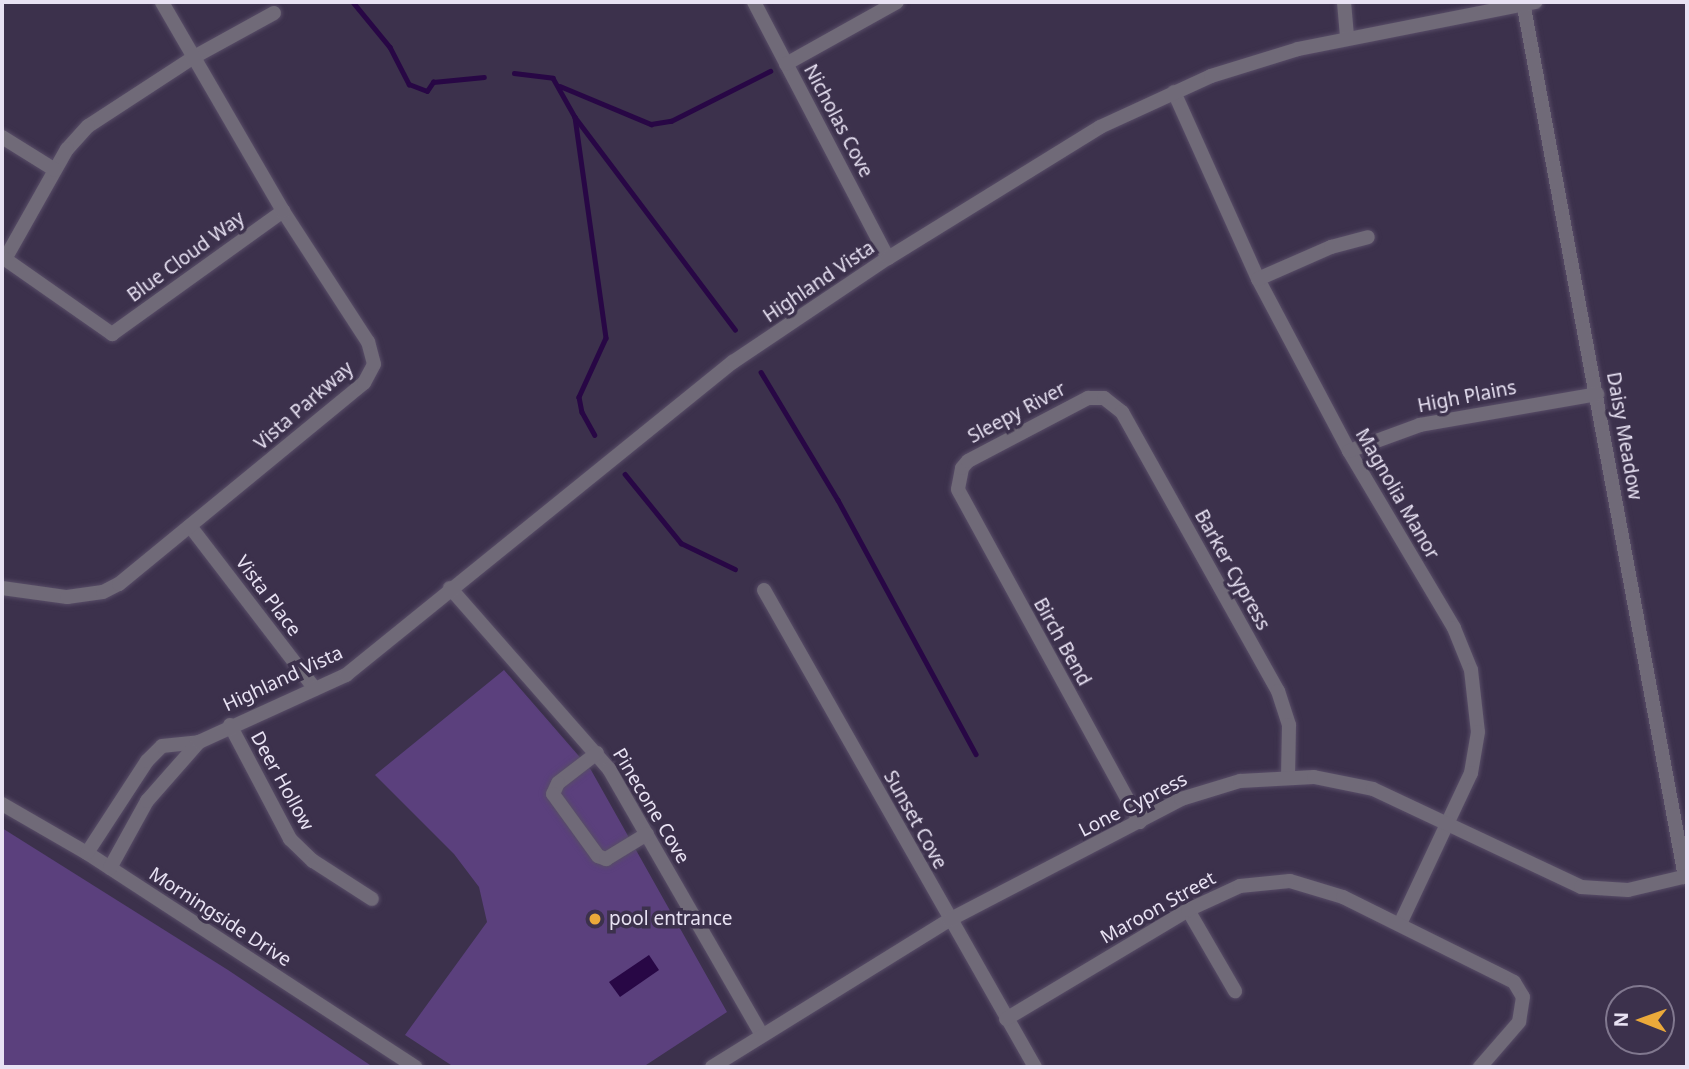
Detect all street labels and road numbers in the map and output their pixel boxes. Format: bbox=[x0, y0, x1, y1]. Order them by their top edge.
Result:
street label: Nicholas Cove bbox=[799, 61, 877, 181]
street label: Blue Cloud Way bbox=[123, 207, 249, 307]
street label: Highland Vista bbox=[759, 236, 879, 328]
street label: Vista Parkway bbox=[250, 357, 358, 455]
street label: Daisy Meadow bbox=[1602, 370, 1646, 502]
street label: High Plains bbox=[1416, 376, 1518, 418]
street label: Sleepy River bbox=[964, 378, 1070, 448]
street label: Magnolia Manor bbox=[1350, 425, 1444, 563]
street label: Barker Cypress bbox=[1189, 506, 1275, 634]
street label: Vista Place bbox=[230, 551, 306, 641]
street label: Birch Bend bbox=[1029, 594, 1095, 690]
street label: Highland Vista bbox=[220, 641, 346, 717]
street label: Deer Hollow bbox=[245, 728, 319, 834]
street label: Pinecone Cove bbox=[608, 744, 694, 868]
street label: Sunset Cove bbox=[879, 767, 951, 873]
street label: Lone Cypress bbox=[1075, 768, 1191, 842]
street label: Morningside Drive bbox=[145, 863, 295, 971]
street label: Maroon Street bbox=[1096, 867, 1220, 949]

